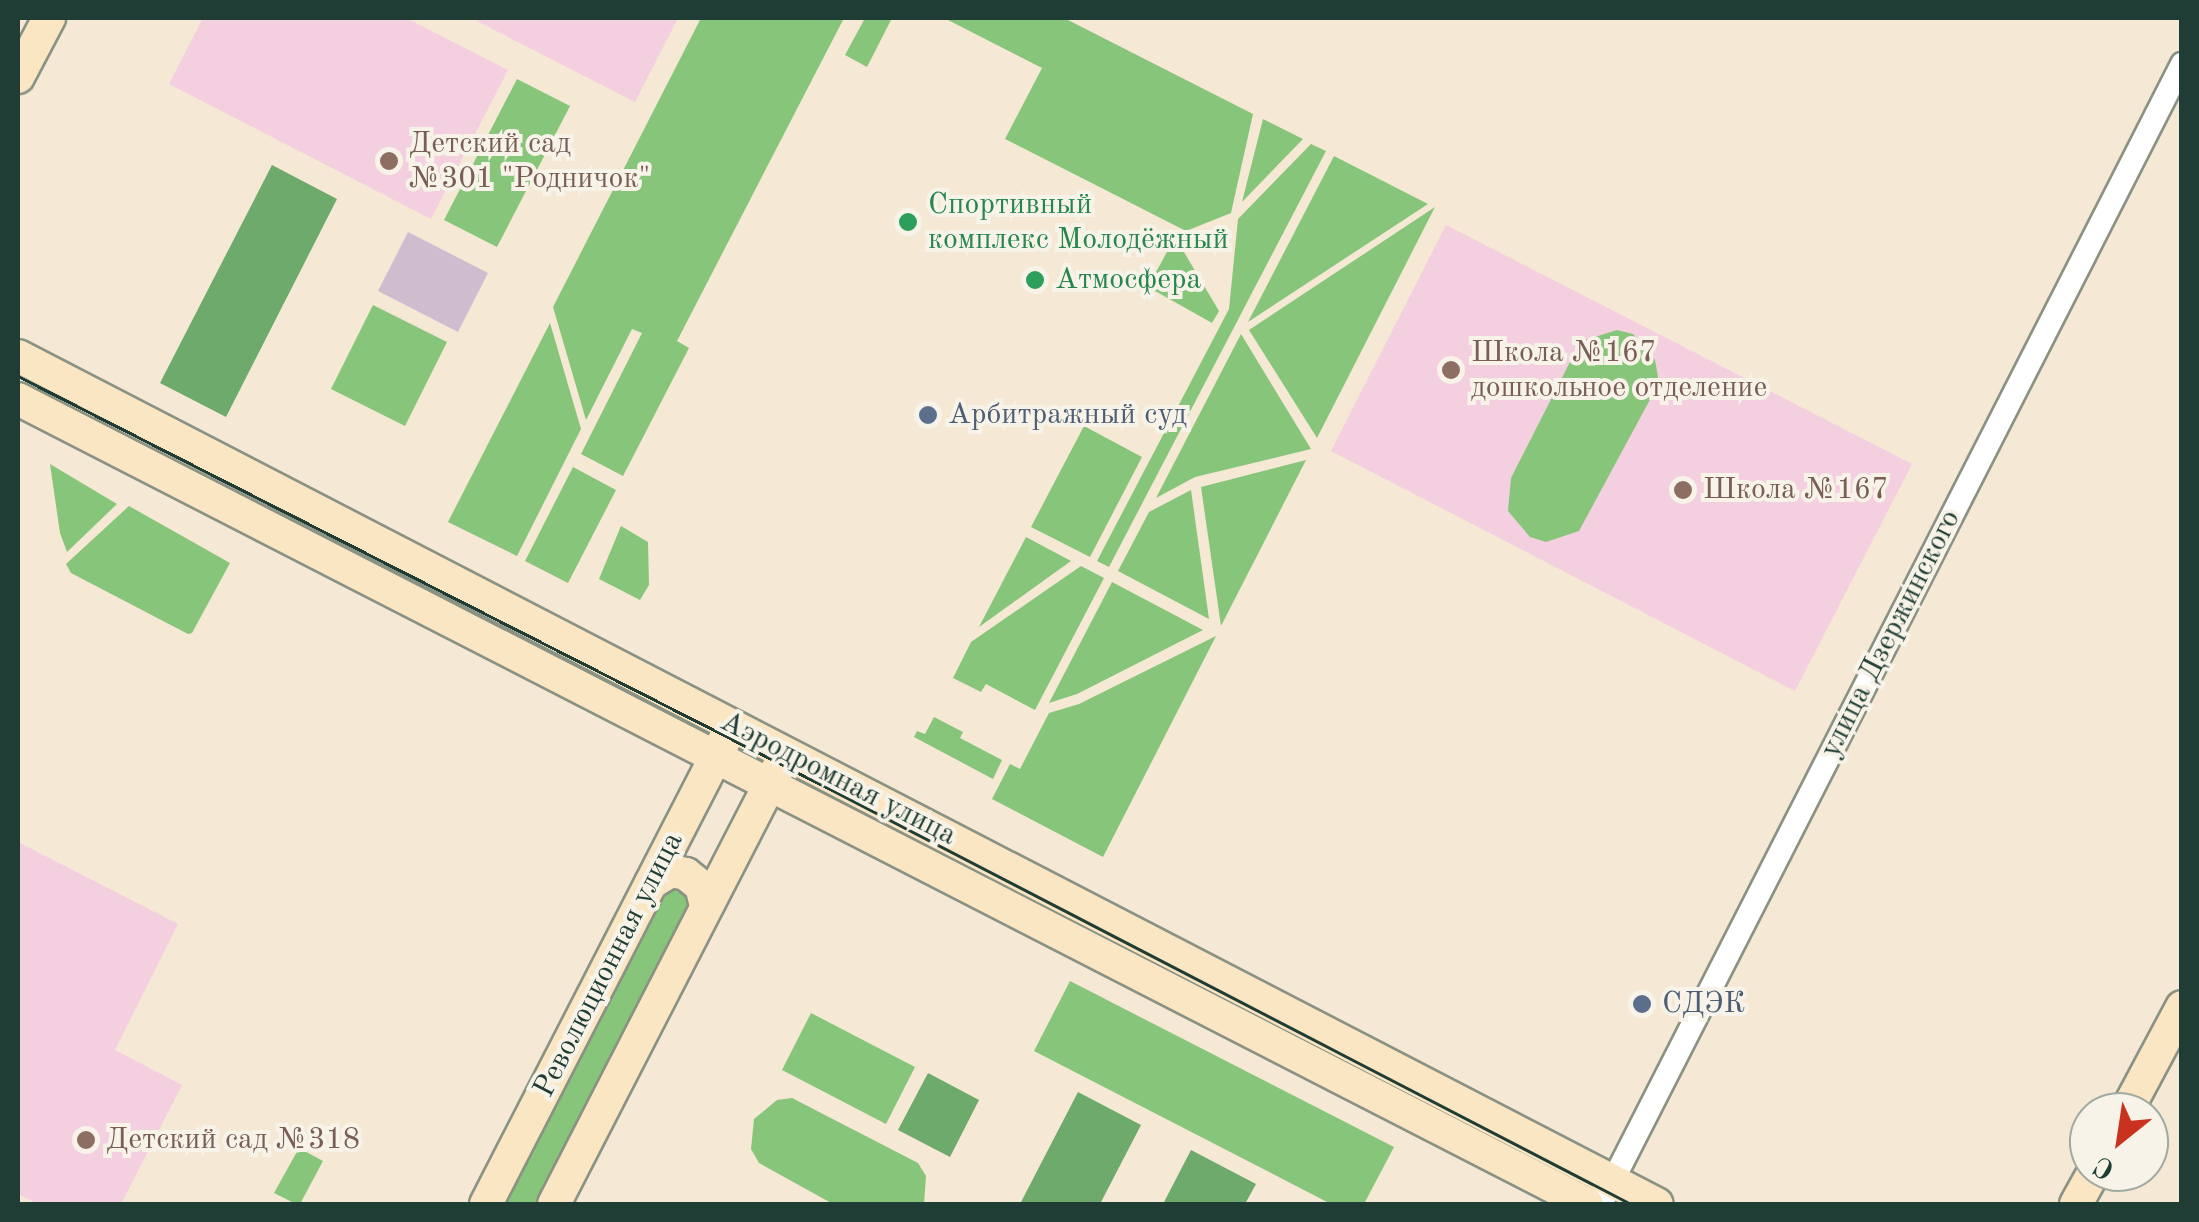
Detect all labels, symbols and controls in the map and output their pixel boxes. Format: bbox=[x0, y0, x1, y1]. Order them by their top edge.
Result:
place label: Детский сад №301 "Родничок" bbox=[409, 126, 650, 196]
marker: Детский сад №301 "Родничок" bbox=[378, 150, 400, 172]
place label: Спортивный комплекс Молодёжный bbox=[928, 187, 1229, 258]
marker: Спортивный комплекс Молодёжный bbox=[897, 211, 919, 233]
place label: Атмосфера bbox=[1055, 262, 1201, 298]
marker: Атмосфера bbox=[1024, 269, 1046, 291]
place label: Школа №167 дошкольное отделение bbox=[1471, 335, 1767, 406]
marker: Школа №167 дошкольное отделение bbox=[1440, 359, 1462, 381]
place label: Арбитражный суд bbox=[948, 397, 1187, 433]
marker: Арбитражный суд bbox=[917, 404, 939, 426]
place label: Школа №167 bbox=[1703, 472, 1889, 508]
marker: Школа №167 bbox=[1672, 479, 1694, 501]
street label: улица Дзержинского bbox=[1813, 504, 1969, 764]
street label: Аэродромная улица bbox=[714, 704, 962, 854]
street label: Революционная улица bbox=[527, 826, 691, 1104]
place label: СДЭК bbox=[1662, 986, 1745, 1022]
marker: СДЭК bbox=[1631, 993, 1653, 1015]
north arrow bbox=[2069, 1092, 2169, 1192]
place label: Детский сад №318 bbox=[106, 1122, 360, 1158]
marker: Детский сад №318 bbox=[75, 1129, 97, 1151]
text: С bbox=[2090, 1150, 2120, 1183]

